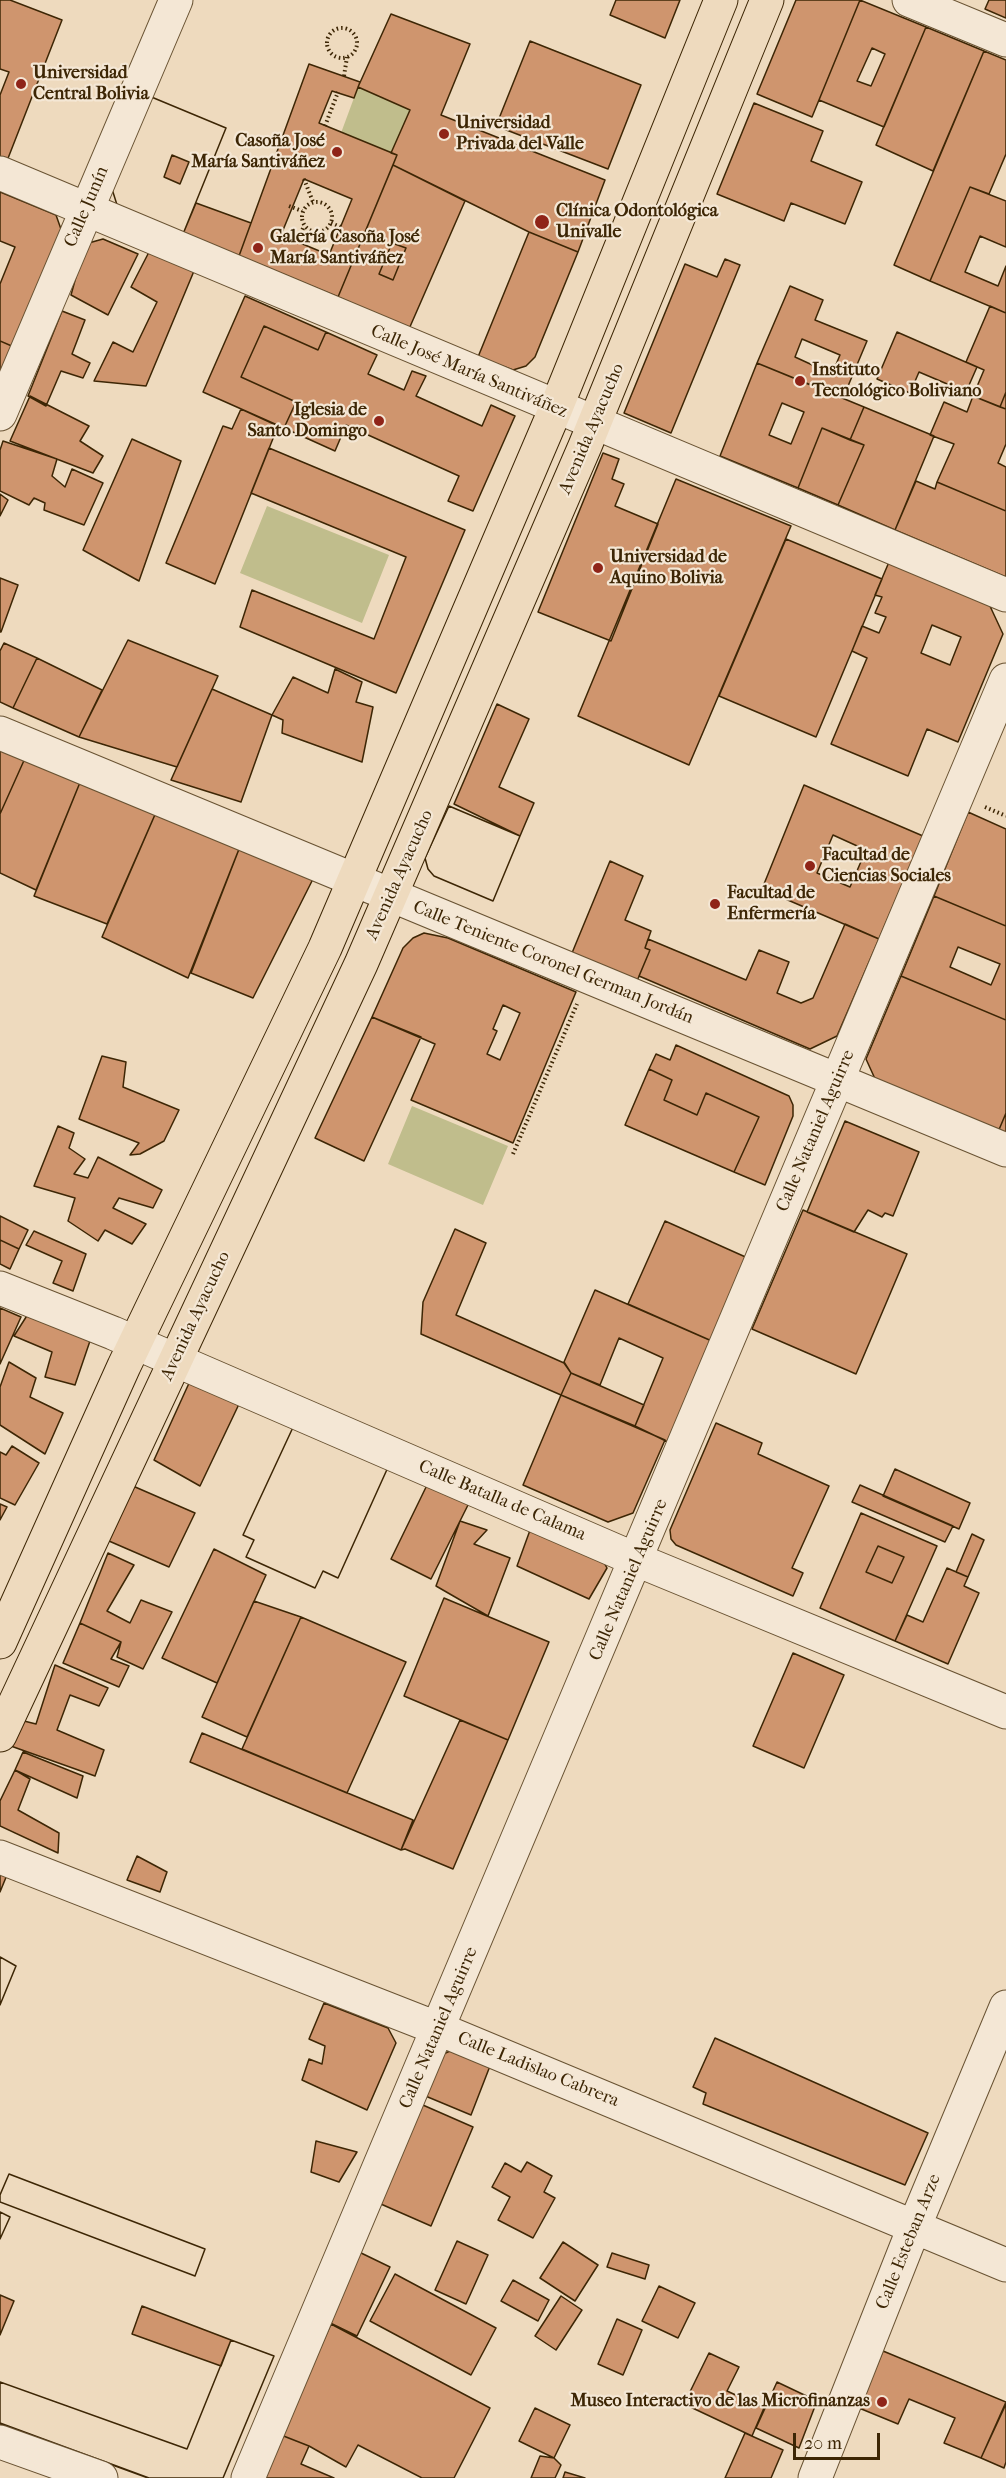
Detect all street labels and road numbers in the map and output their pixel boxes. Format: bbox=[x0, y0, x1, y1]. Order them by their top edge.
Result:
street label: Calle Junín bbox=[60, 163, 114, 251]
street label: Calle José María Santiváñez bbox=[367, 321, 571, 423]
street label: Avenida Ayacucho bbox=[555, 360, 629, 498]
street label: Avenida Ayacucho bbox=[362, 807, 438, 943]
street label: Calle Teniente Coronel German Jordán bbox=[410, 897, 696, 1029]
street label: Calle Nataniel Aguirre bbox=[772, 1047, 860, 1215]
street label: Avenida Ayacucho bbox=[157, 1248, 235, 1384]
street label: Calle Batalla de Calama bbox=[415, 1456, 589, 1546]
street label: Calle Nataniel Aguirre bbox=[585, 1496, 673, 1664]
street label: Calle Nataniel Aguirre bbox=[395, 1944, 483, 2112]
street label: Calle Ladislao Cabrera bbox=[454, 2028, 622, 2112]
street label: Calle Esteban Arze bbox=[872, 2171, 946, 2313]

